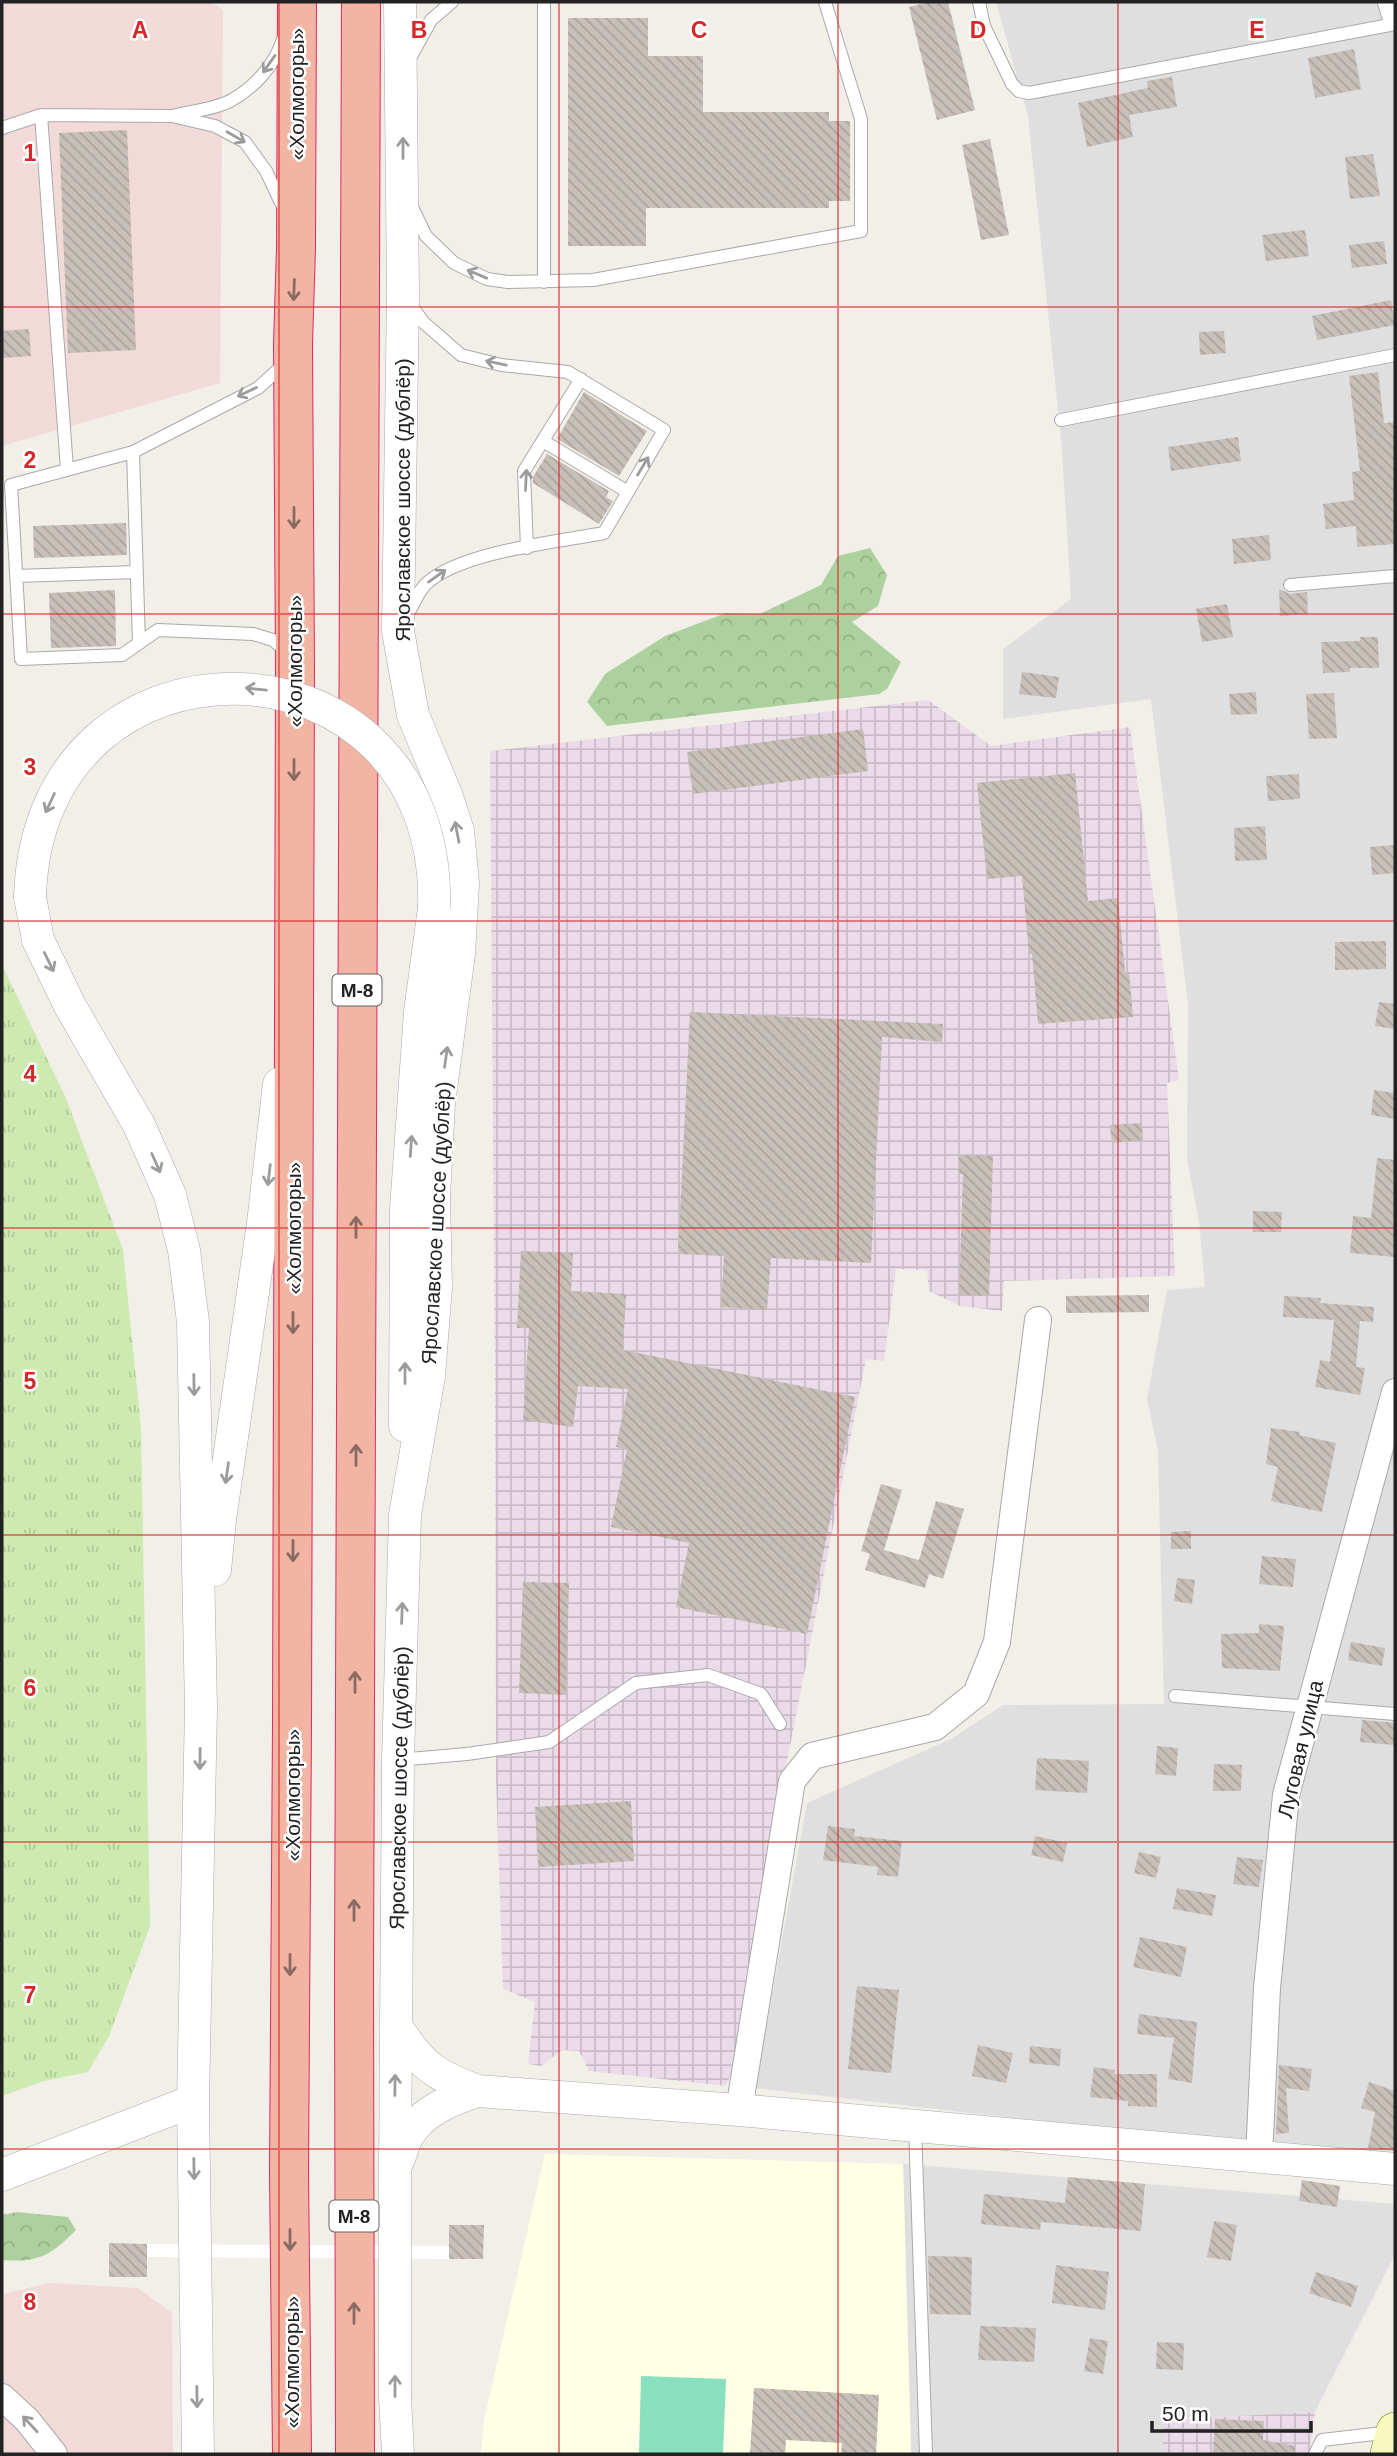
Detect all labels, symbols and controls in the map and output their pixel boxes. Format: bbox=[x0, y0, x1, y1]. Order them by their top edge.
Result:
text: A bbox=[132, 17, 148, 43]
text: B bbox=[411, 17, 427, 43]
text: C bbox=[691, 17, 707, 43]
text: D bbox=[970, 17, 986, 43]
text: E bbox=[1249, 17, 1265, 43]
street label: «Холмогоры» bbox=[285, 28, 308, 160]
one-way arrow bbox=[262, 54, 276, 73]
one-way arrow bbox=[225, 130, 245, 144]
one-way arrow bbox=[396, 137, 410, 160]
text: 1 bbox=[24, 140, 37, 166]
one-way arrow bbox=[467, 267, 489, 280]
one-way arrow bbox=[288, 279, 301, 302]
one-way arrow bbox=[485, 356, 508, 369]
street label: Ярославское шоссе (дублёр) bbox=[391, 358, 414, 642]
one-way arrow bbox=[237, 386, 258, 399]
text: 2 bbox=[24, 447, 36, 473]
one-way arrow bbox=[636, 456, 650, 476]
one-way arrow bbox=[519, 469, 532, 492]
one-way arrow bbox=[287, 506, 301, 529]
one-way arrow bbox=[427, 569, 446, 584]
street label: «Холмогоры» bbox=[283, 595, 306, 727]
one-way arrow bbox=[245, 683, 268, 696]
text: 3 bbox=[24, 754, 36, 780]
one-way arrow bbox=[287, 758, 301, 781]
one-way arrow bbox=[43, 792, 56, 813]
one-way arrow bbox=[449, 821, 462, 843]
one-way arrow bbox=[42, 951, 56, 972]
road number: М-8 bbox=[332, 974, 382, 1006]
one-way arrow bbox=[439, 1047, 452, 1069]
text: 4 bbox=[24, 1061, 37, 1087]
street label: Ярославское шоссе (дублёр) bbox=[417, 1081, 455, 1365]
one-way arrow bbox=[404, 1134, 417, 1157]
one-way arrow bbox=[150, 1152, 163, 1173]
street label: «Холмогоры» bbox=[282, 1162, 305, 1294]
one-way arrow bbox=[262, 1163, 275, 1186]
one-way arrow bbox=[349, 1216, 363, 1239]
one-way arrow bbox=[286, 1311, 300, 1334]
one-way arrow bbox=[398, 1362, 412, 1385]
text: 5 bbox=[24, 1368, 37, 1394]
one-way arrow bbox=[188, 1373, 201, 1396]
one-way arrow bbox=[349, 1443, 363, 1466]
one-way arrow bbox=[220, 1461, 233, 1484]
one-way arrow bbox=[286, 1539, 300, 1562]
one-way arrow bbox=[395, 1601, 409, 1624]
street label: Ярославское шоссе (дублёр) bbox=[385, 1646, 413, 1930]
one-way arrow bbox=[348, 1671, 362, 1694]
text: 6 bbox=[24, 1675, 36, 1701]
street label: Луговая улица bbox=[1273, 1677, 1327, 1820]
street label: «Холмогоры» bbox=[281, 1729, 304, 1861]
one-way arrow bbox=[193, 1747, 207, 1770]
one-way arrow bbox=[347, 1898, 361, 1921]
one-way arrow bbox=[284, 1953, 297, 1976]
text: 7 bbox=[24, 1982, 36, 2008]
one-way arrow bbox=[389, 2074, 402, 2097]
one-way arrow bbox=[187, 2157, 201, 2180]
road number: М-8 bbox=[330, 2200, 378, 2232]
one-way arrow bbox=[283, 2228, 297, 2251]
text: 8 bbox=[24, 2289, 37, 2315]
street label: «Холмогоры» bbox=[280, 2296, 303, 2428]
one-way arrow bbox=[347, 2301, 361, 2324]
one-way arrow bbox=[388, 2375, 402, 2398]
one-way arrow bbox=[190, 2385, 204, 2408]
scale bar bbox=[1152, 2390, 1311, 2434]
text: 50 m bbox=[1162, 2402, 1209, 2425]
one-way arrow bbox=[21, 2416, 38, 2433]

